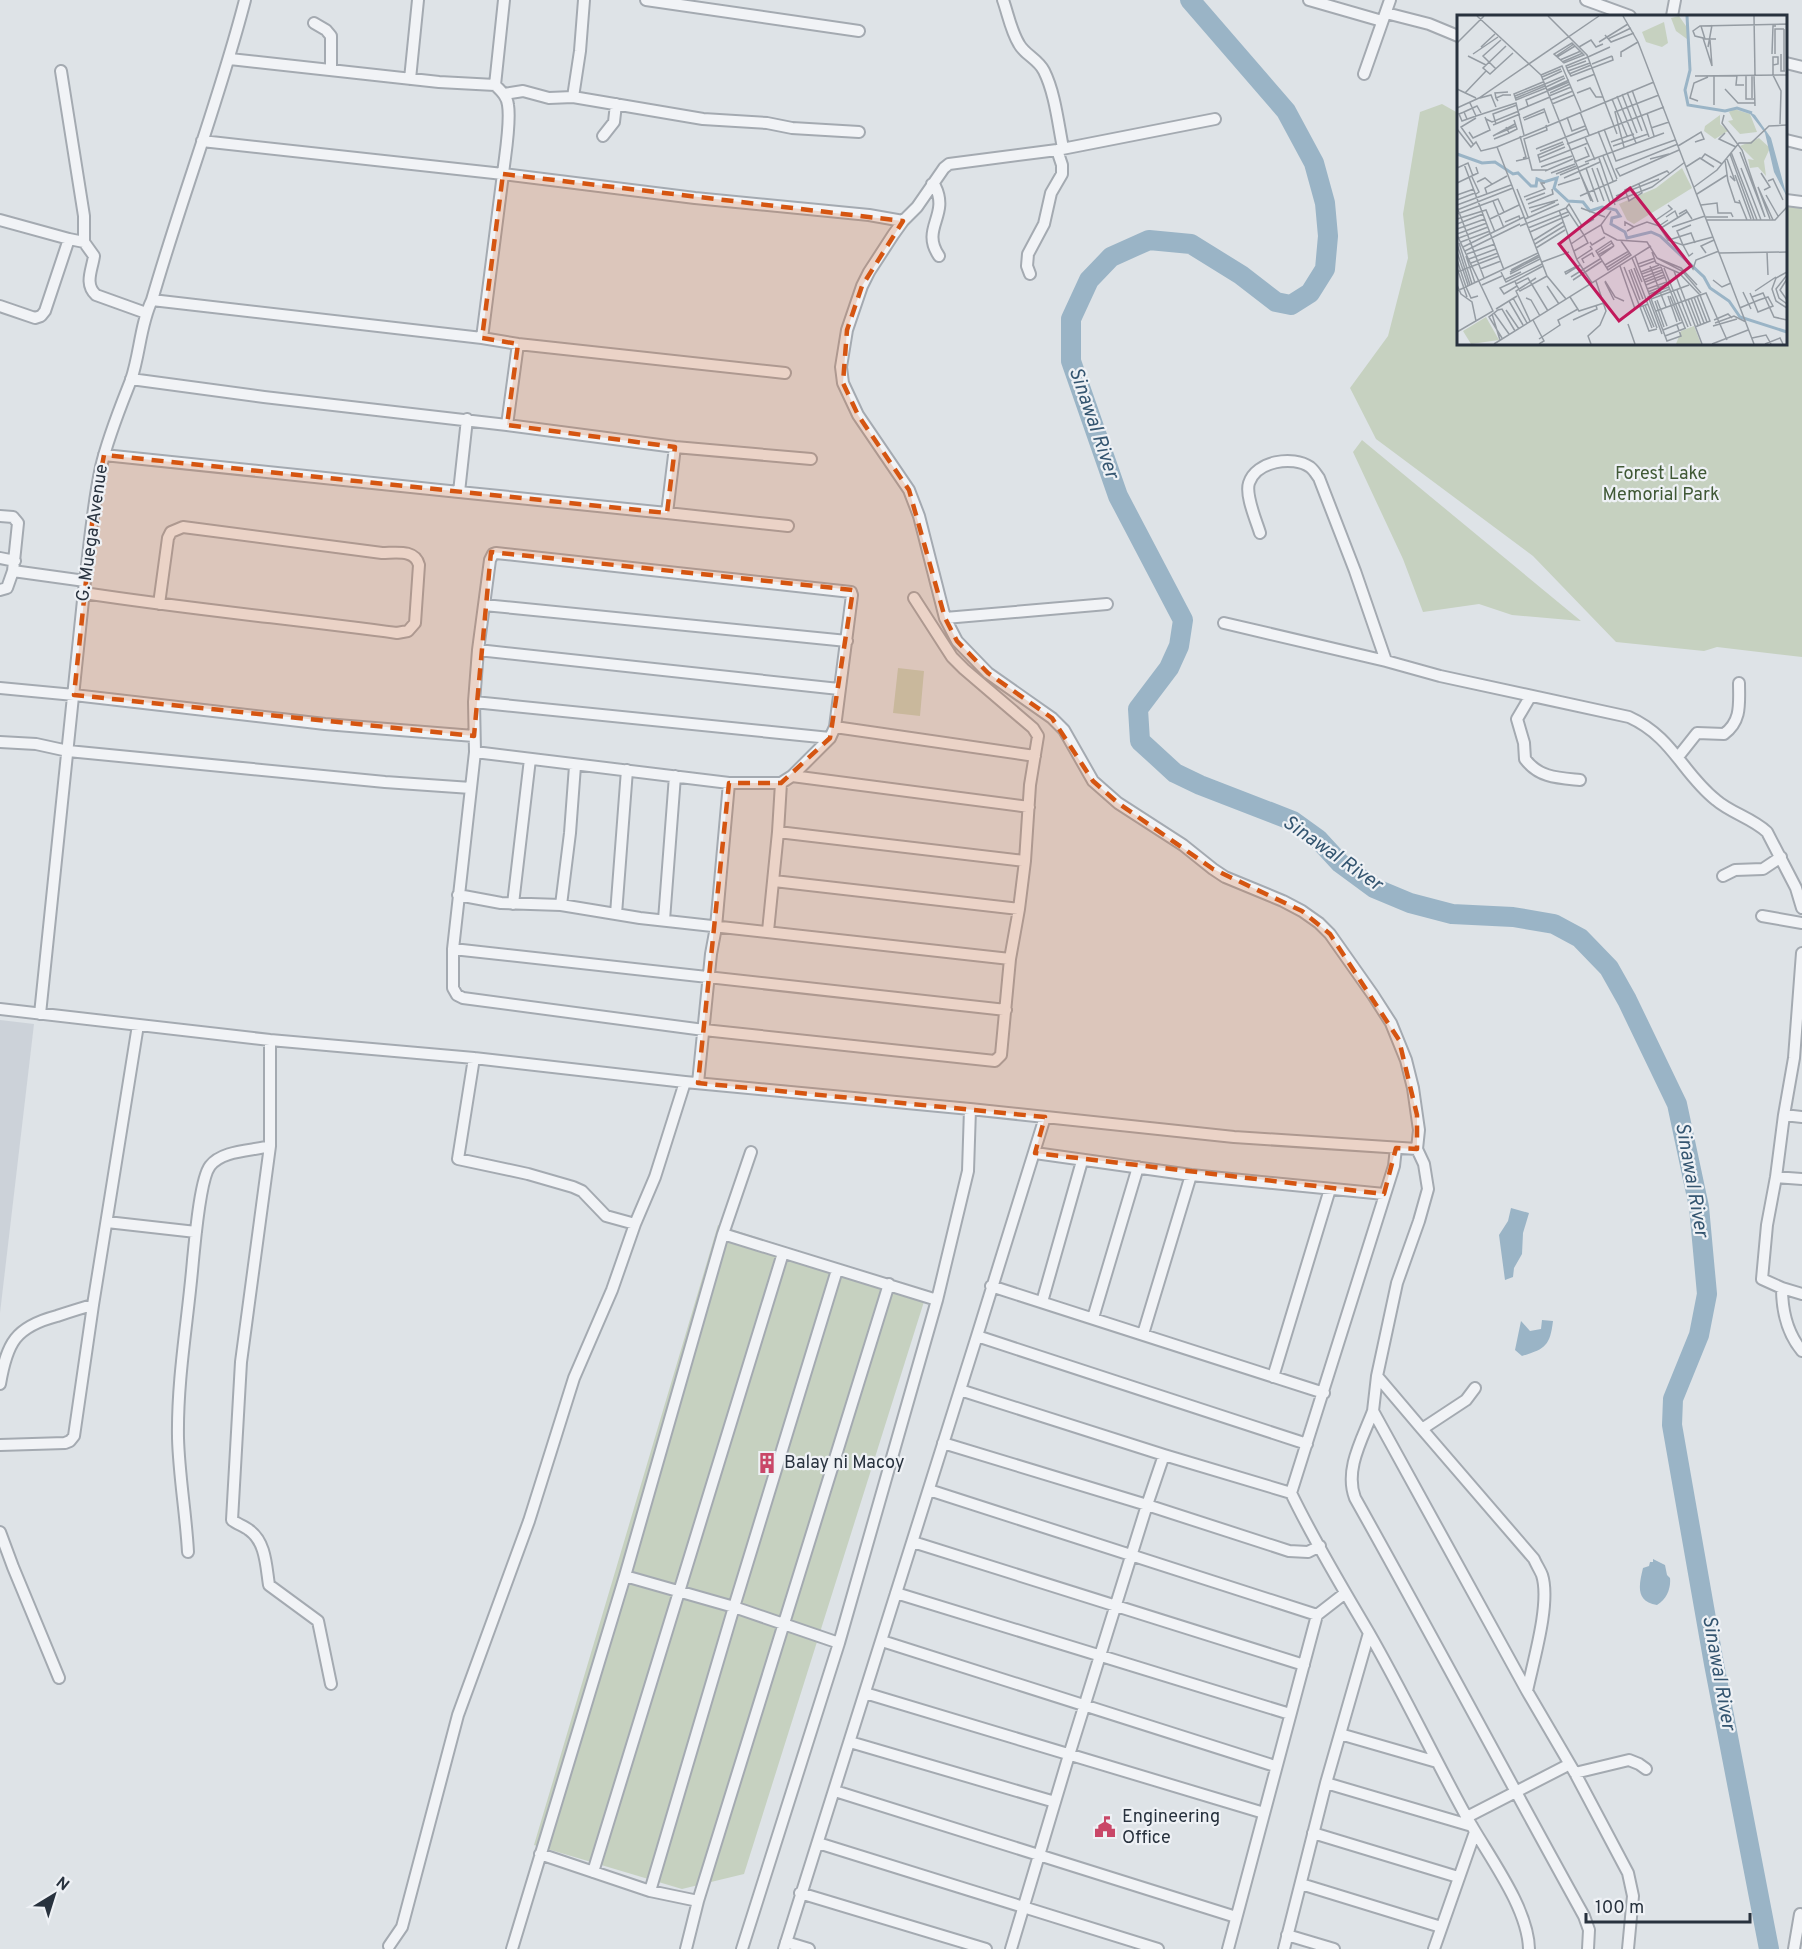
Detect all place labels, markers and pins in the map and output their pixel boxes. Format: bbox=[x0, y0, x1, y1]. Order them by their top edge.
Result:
building icon: Balay ni Macoy bbox=[755, 1451, 779, 1475]
place label: Balay ni Macoy bbox=[784, 1452, 905, 1475]
place label: Engineering Office bbox=[1122, 1806, 1220, 1850]
public building icon: Engineering Office bbox=[1093, 1815, 1117, 1839]

